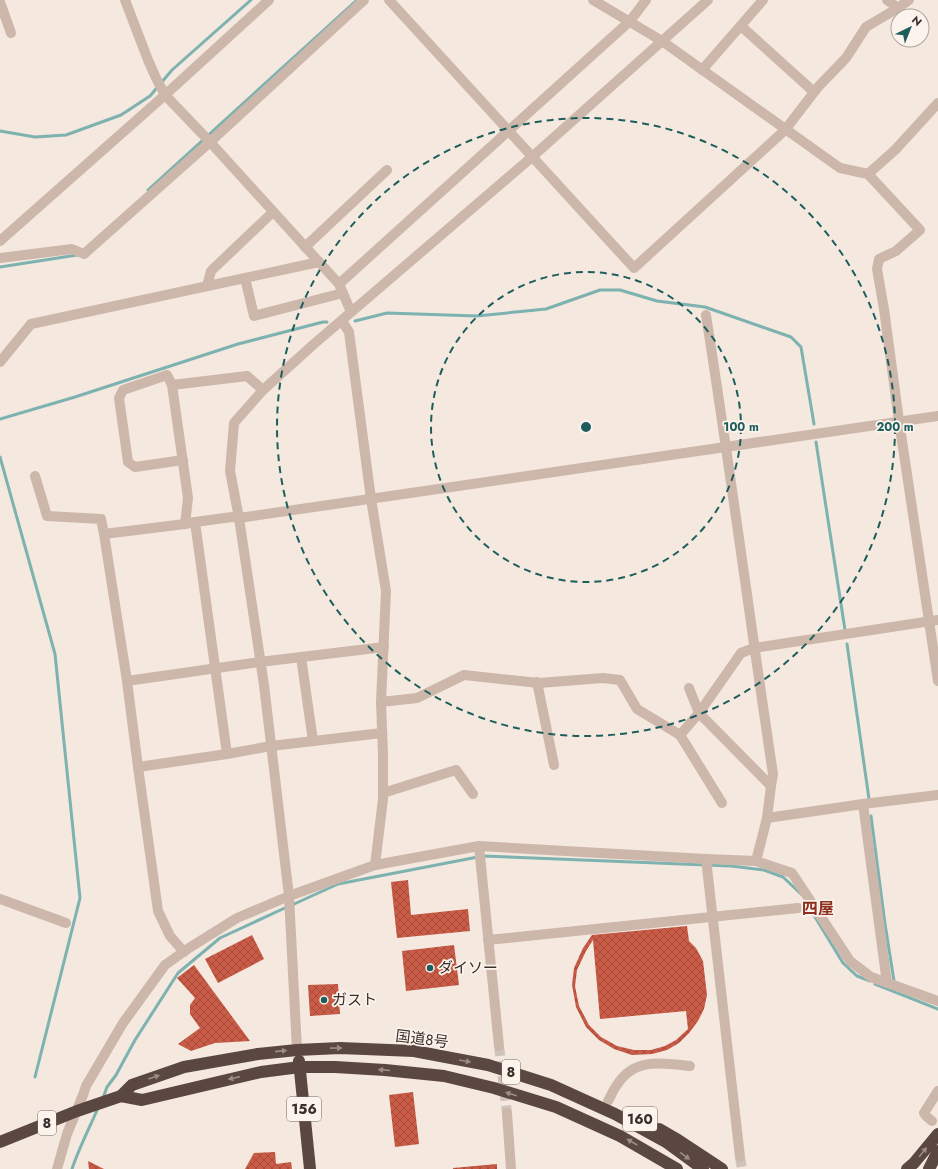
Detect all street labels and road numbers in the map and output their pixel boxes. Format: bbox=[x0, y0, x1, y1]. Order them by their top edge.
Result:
street label: 国道8号 bbox=[394, 1025, 450, 1053]
road number: 8 bbox=[502, 1060, 520, 1084]
road number: 156 bbox=[287, 1097, 321, 1121]
road number: 160 bbox=[623, 1107, 657, 1131]
road number: 8 bbox=[38, 1111, 56, 1135]

